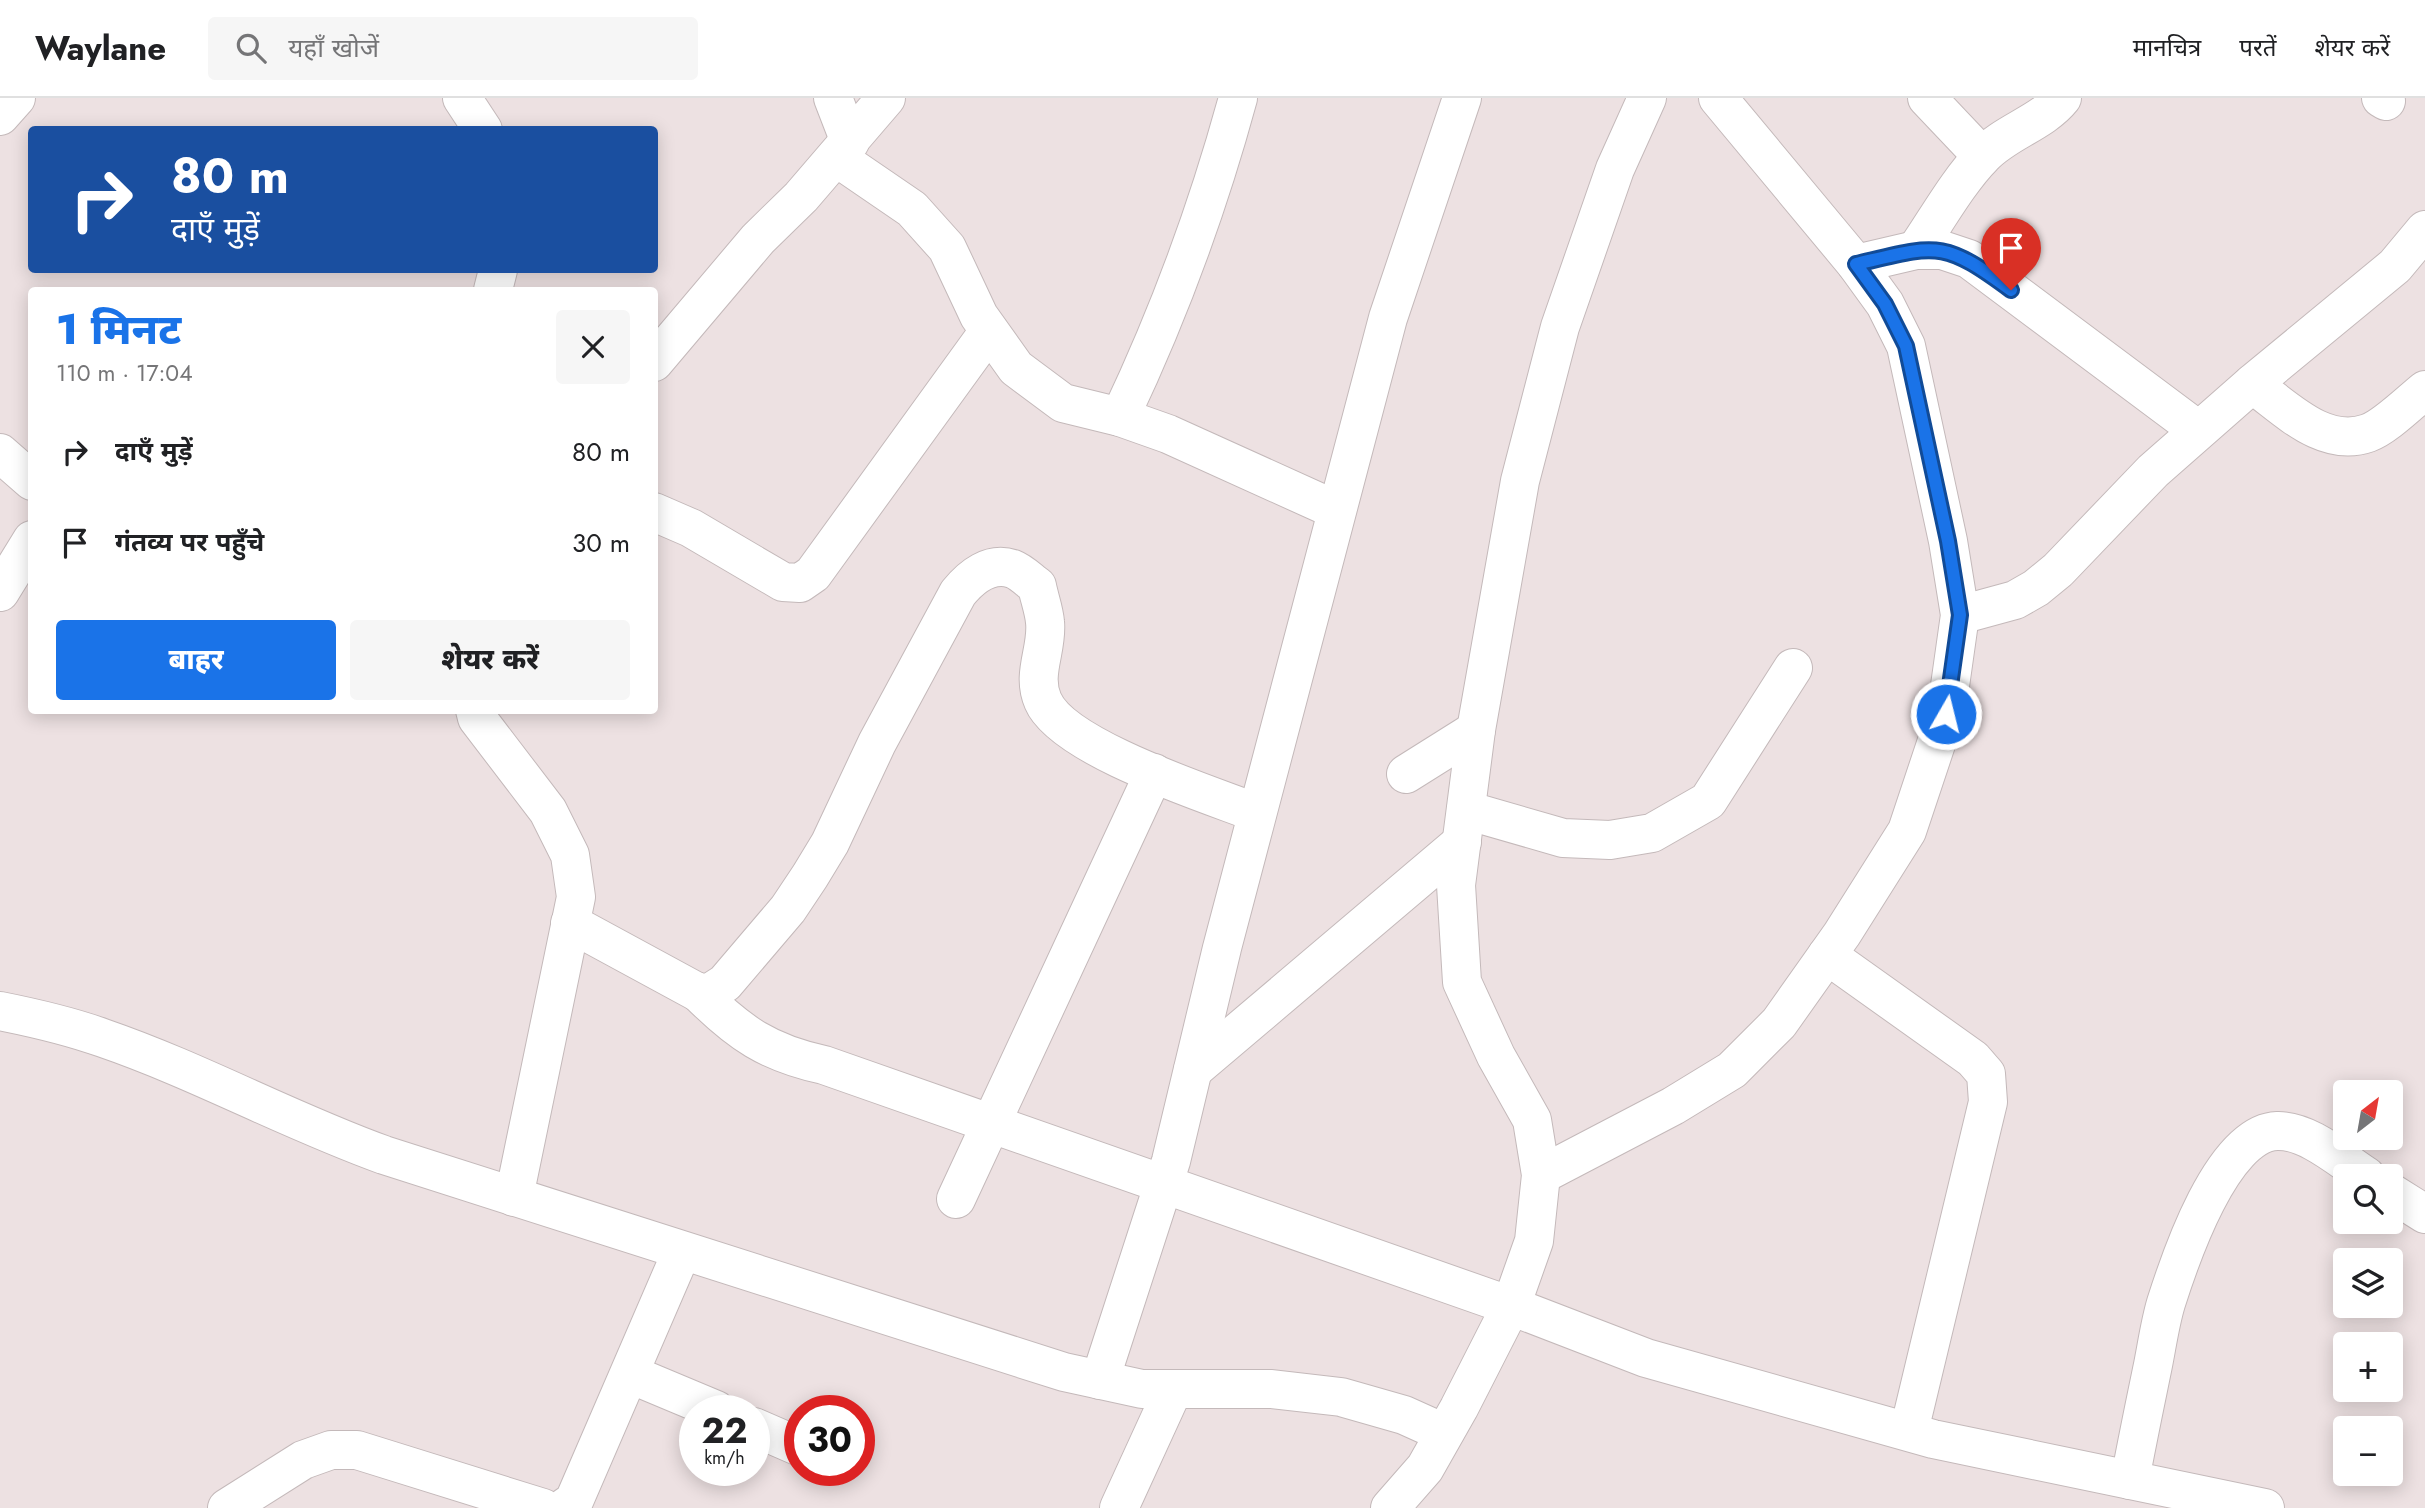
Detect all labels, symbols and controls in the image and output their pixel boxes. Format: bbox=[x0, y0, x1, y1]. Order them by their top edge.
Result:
search box bbox=[208, 17, 698, 80]
text: Waylane bbox=[35, 25, 166, 72]
icon: search bbox=[232, 29, 270, 67]
text: यहाँ खोजें bbox=[288, 29, 379, 67]
text: मानचित्र bbox=[2133, 30, 2201, 65]
text: परतें bbox=[2239, 30, 2276, 65]
text: शेयर करें bbox=[2314, 30, 2390, 65]
text: 80 m bbox=[171, 141, 289, 211]
icon: right bbox=[56, 154, 147, 245]
text: दाएँ मुड़ें bbox=[171, 206, 260, 252]
pin bbox=[1981, 218, 2041, 290]
icon: arrive bbox=[1992, 229, 2030, 267]
text: 1 मिनट bbox=[56, 299, 181, 360]
button: close bbox=[556, 310, 630, 384]
text: 110 m · 17:04 bbox=[56, 356, 193, 390]
text: दाएँ मुड़ें bbox=[115, 432, 193, 470]
icon: right bbox=[56, 433, 94, 471]
text: 80 m bbox=[572, 433, 630, 471]
text: गंतव्य पर पहुँचे bbox=[115, 523, 264, 561]
icon: arrive bbox=[56, 524, 94, 562]
text: 30 m bbox=[572, 524, 630, 562]
button: बाहर bbox=[56, 620, 336, 700]
button: शेयर करें bbox=[350, 620, 630, 700]
position arrow bbox=[1909, 677, 1983, 751]
north arrow bbox=[2333, 1080, 2403, 1150]
map controls bbox=[2333, 1080, 2403, 1486]
button: search bbox=[2333, 1164, 2403, 1234]
button: layers bbox=[2333, 1248, 2403, 1318]
button: + bbox=[2333, 1332, 2403, 1402]
speed limit sign: 30 bbox=[784, 1395, 875, 1486]
text: 22 bbox=[702, 1406, 747, 1456]
button: − bbox=[2333, 1416, 2403, 1486]
text: km/h bbox=[704, 1445, 745, 1471]

